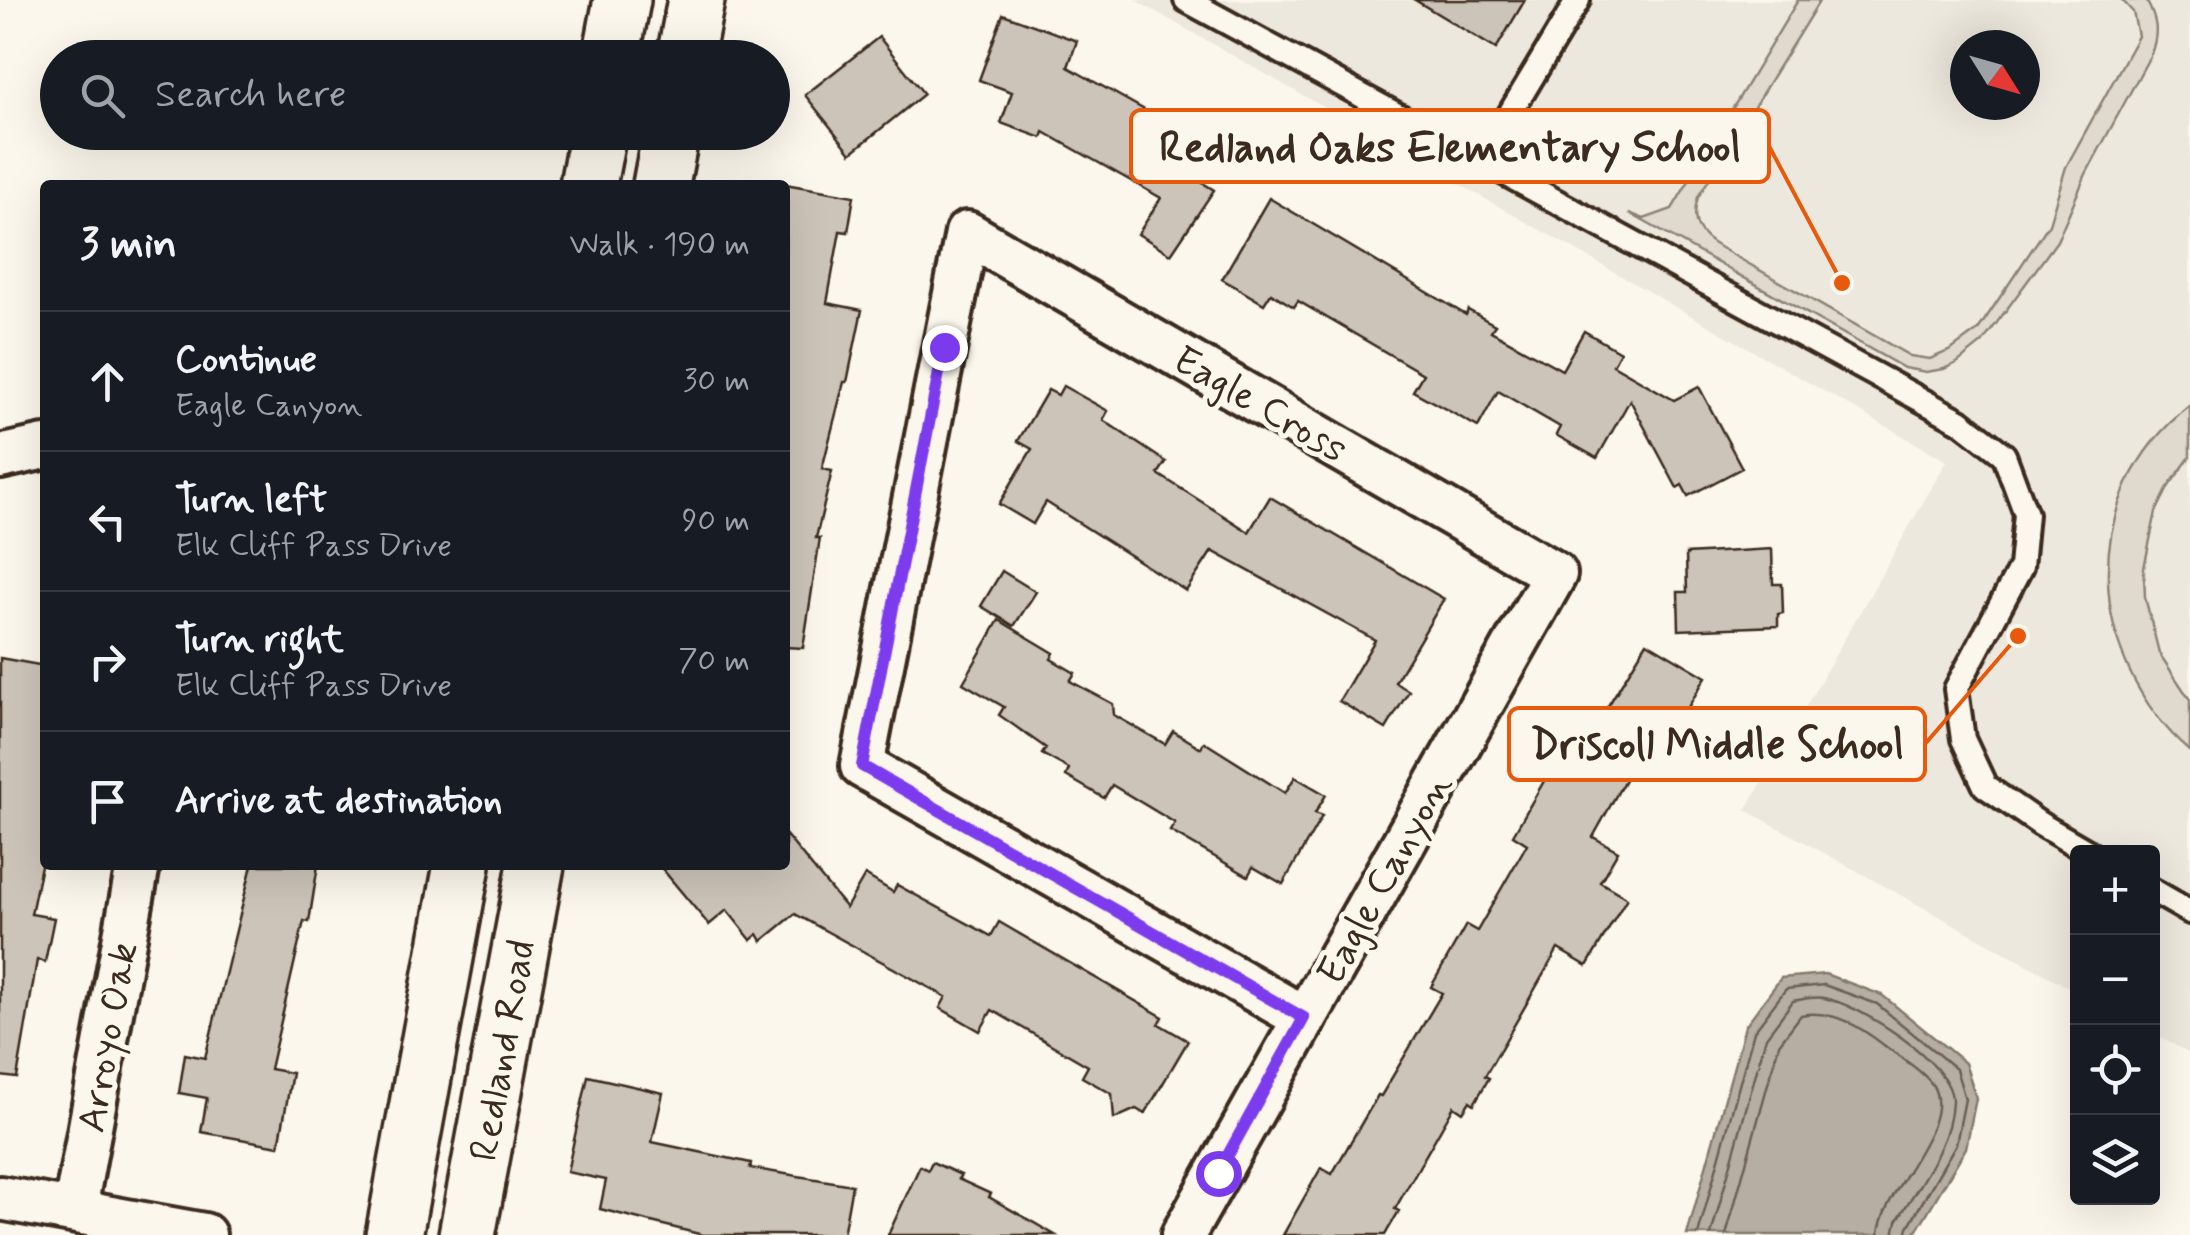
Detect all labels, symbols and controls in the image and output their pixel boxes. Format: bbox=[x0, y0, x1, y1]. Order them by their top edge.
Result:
north arrow bbox=[1950, 30, 2040, 120]
search box bbox=[40, 40, 790, 150]
icon: search bbox=[75, 68, 130, 123]
text: Search here bbox=[155, 71, 346, 120]
callout: Redland Oaks Elementary School bbox=[1131, 110, 1769, 182]
text: Redland Oaks Elementary School bbox=[1159, 122, 1741, 177]
text: 3 min bbox=[80, 218, 177, 273]
text: Walk · 190 m bbox=[570, 224, 750, 266]
route end bbox=[922, 325, 968, 371]
street label: Eagle Cross bbox=[1163, 335, 1356, 476]
text: Continue bbox=[175, 336, 317, 385]
icon: ahead bbox=[80, 354, 135, 409]
text: 30 m bbox=[683, 360, 750, 402]
text: Eagle Canyon bbox=[175, 385, 362, 427]
text: Turn left bbox=[175, 476, 327, 525]
icon: left bbox=[80, 494, 135, 549]
text: 90 m bbox=[682, 500, 750, 542]
text: Elk Cliff Pass Drive bbox=[175, 525, 452, 567]
text: Turn right bbox=[175, 616, 344, 665]
icon: right bbox=[80, 634, 135, 689]
text: 70 m bbox=[678, 640, 750, 682]
text: Elk Cliff Pass Drive bbox=[175, 665, 452, 707]
callout: Driscoll Middle School bbox=[1509, 708, 1925, 780]
text: Driscoll Middle School bbox=[1530, 719, 1904, 774]
street label: Eagle Canyon bbox=[1306, 764, 1465, 994]
icon: arrive bbox=[80, 774, 135, 829]
text: Arrive at destination bbox=[175, 777, 502, 826]
map controls bbox=[2070, 845, 2160, 1205]
button: + bbox=[2070, 845, 2160, 935]
button: − bbox=[2070, 935, 2160, 1025]
street label: Redland Road bbox=[459, 936, 549, 1165]
street label: Arroyo Oak bbox=[67, 938, 151, 1137]
button: locate bbox=[2070, 1025, 2160, 1115]
button: layers bbox=[2070, 1115, 2160, 1205]
route start bbox=[1196, 1151, 1242, 1197]

